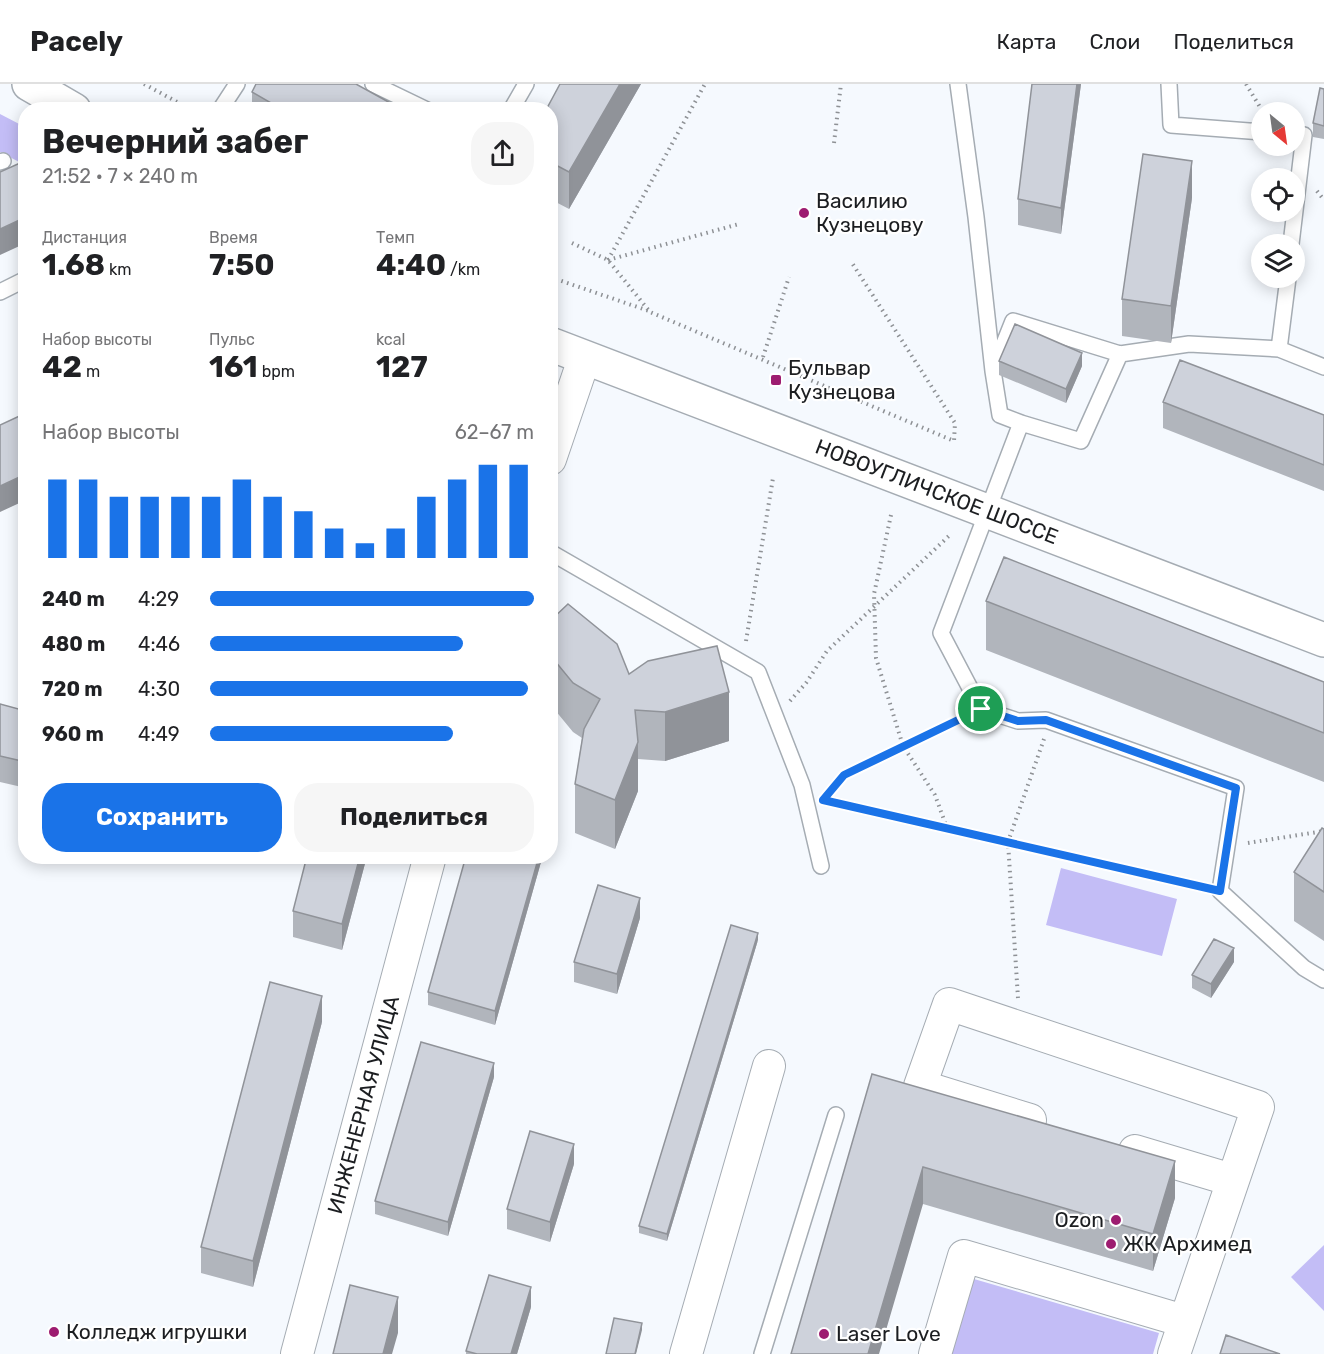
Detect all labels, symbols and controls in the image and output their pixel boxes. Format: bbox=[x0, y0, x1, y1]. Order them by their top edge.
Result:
text: Pacely bbox=[30, 25, 123, 58]
text: Карта bbox=[996, 29, 1056, 54]
text: Слои bbox=[1089, 29, 1140, 54]
text: Поделиться bbox=[1173, 29, 1294, 54]
north arrow bbox=[1251, 102, 1305, 156]
map controls bbox=[1251, 102, 1305, 288]
text: Вечерний забег bbox=[42, 122, 308, 161]
button: share bbox=[471, 122, 534, 185]
text: 21:52 · 7 × 240 m bbox=[42, 164, 198, 188]
button: locate bbox=[1251, 168, 1305, 222]
place label: Василию Кузнецову bbox=[816, 188, 923, 237]
marker: Василию Кузнецову bbox=[797, 206, 811, 220]
text: Дистанция bbox=[42, 228, 127, 247]
text: Время bbox=[209, 228, 258, 247]
text: Темп bbox=[376, 228, 415, 247]
button: layers bbox=[1251, 234, 1305, 288]
text: 1.68 bbox=[42, 247, 105, 283]
text: 7:50 bbox=[209, 247, 275, 283]
text: 4:40 bbox=[376, 247, 446, 283]
text: km bbox=[105, 260, 132, 279]
text: /km bbox=[446, 260, 480, 279]
text: Набор высоты bbox=[42, 330, 152, 349]
text: Пульс bbox=[209, 330, 255, 349]
text: kcal bbox=[376, 330, 405, 349]
text: 42 bbox=[42, 349, 82, 385]
text: 161 bbox=[209, 349, 258, 385]
text: 127 bbox=[376, 349, 428, 385]
place label: Бульвар Кузнецова bbox=[788, 355, 896, 404]
text: m bbox=[82, 362, 100, 381]
text: bpm bbox=[258, 362, 295, 381]
marker: Бульвар Кузнецова bbox=[769, 373, 783, 387]
text: Набор высоты bbox=[42, 420, 180, 444]
text: 62–67 m bbox=[455, 420, 534, 444]
street label: НОВОУГЛИЧСКОЕ ШОССЕ bbox=[812, 434, 1062, 549]
text: 240 m bbox=[42, 587, 105, 611]
text: 4:29 bbox=[138, 587, 179, 611]
text: 480 m bbox=[42, 632, 105, 656]
text: 4:46 bbox=[138, 632, 180, 656]
text: 720 m bbox=[42, 677, 103, 701]
text: 4:30 bbox=[138, 677, 180, 701]
pin bbox=[955, 683, 1006, 734]
icon: arrive bbox=[964, 692, 997, 725]
text: 960 m bbox=[42, 722, 104, 746]
text: 4:49 bbox=[138, 722, 180, 746]
button: Сохранить bbox=[42, 783, 282, 852]
button: Поделиться bbox=[294, 783, 534, 852]
street label: ИНЖЕНЕРНАЯ УЛИЦА bbox=[322, 993, 404, 1217]
place label: Ozon bbox=[1054, 1207, 1104, 1232]
marker: Ozon bbox=[1109, 1213, 1123, 1227]
place label: ЖК Архимед bbox=[1123, 1231, 1252, 1256]
marker: ЖК Архимед bbox=[1104, 1237, 1118, 1251]
place label: Колледж игрушки bbox=[66, 1319, 247, 1344]
place label: Laser Love bbox=[836, 1321, 941, 1346]
marker: Колледж игрушки bbox=[47, 1325, 61, 1339]
marker: Laser Love bbox=[817, 1327, 831, 1341]

